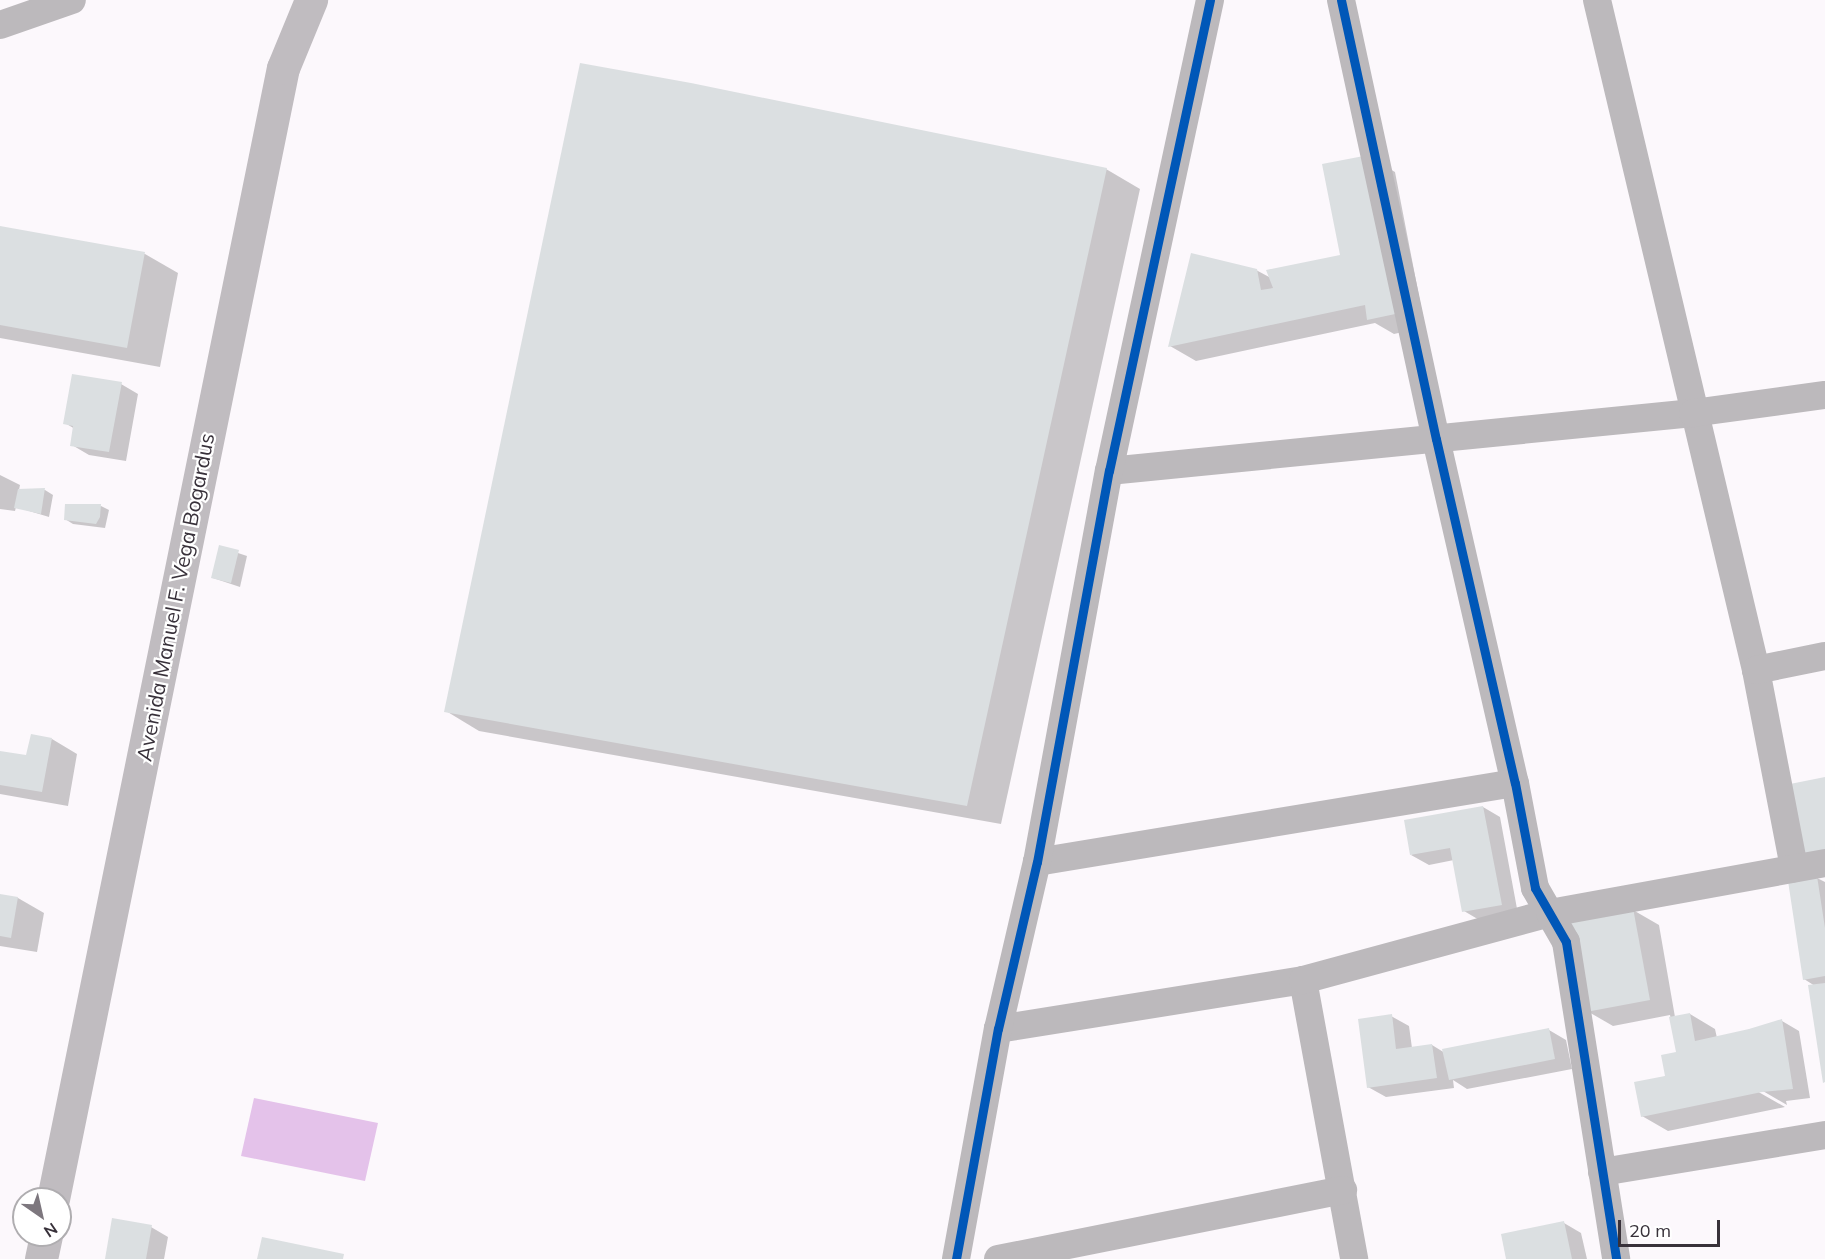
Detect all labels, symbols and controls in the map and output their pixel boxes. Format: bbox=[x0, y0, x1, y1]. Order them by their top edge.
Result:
street label: Avenida Manuel F. Vega Bogardus bbox=[131, 431, 219, 763]
north arrow bbox=[12, 1187, 72, 1247]
scale bar bbox=[1621, 1208, 1723, 1246]
text: N bbox=[40, 1219, 62, 1242]
text: 20 m bbox=[1629, 1219, 1671, 1242]

